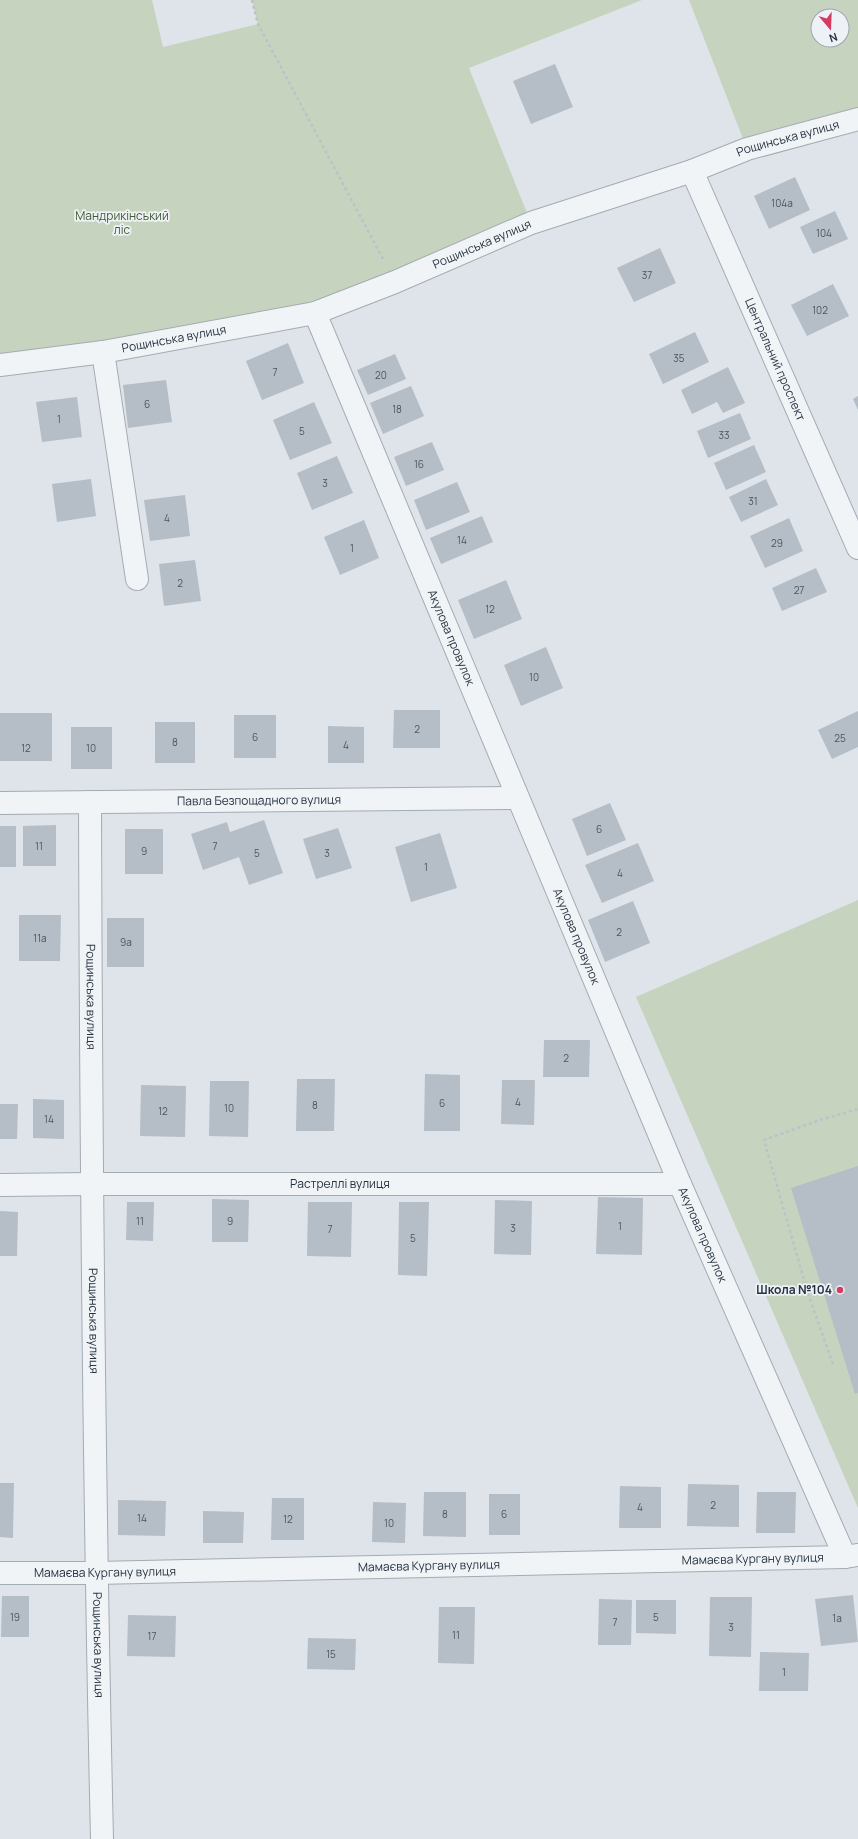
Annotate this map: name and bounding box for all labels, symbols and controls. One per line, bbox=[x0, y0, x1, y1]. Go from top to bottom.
north arrow bbox=[810, 8, 850, 48]
text: N bbox=[827, 30, 840, 46]
street label: Рощинська вулиця bbox=[734, 115, 841, 160]
house number: 104а bbox=[771, 196, 793, 210]
park label: Мандрикінський ліс bbox=[75, 207, 169, 238]
street label: Рощинська вулиця bbox=[430, 215, 534, 273]
house number: 104 bbox=[816, 226, 832, 240]
house number: 37 bbox=[642, 268, 652, 282]
street label: Центральний проспект bbox=[741, 295, 810, 423]
house number: 102 bbox=[812, 303, 828, 317]
street label: Рощинська вулиця bbox=[120, 321, 228, 356]
house number: 35 bbox=[673, 351, 685, 365]
house number: 7 bbox=[272, 365, 278, 379]
house number: 20 bbox=[375, 368, 387, 382]
house number: 6 bbox=[144, 397, 150, 411]
house number: 18 bbox=[392, 402, 402, 416]
house number: 1 bbox=[57, 412, 61, 426]
house number: 5 bbox=[299, 424, 305, 438]
house number: 33 bbox=[718, 428, 730, 442]
house number: 16 bbox=[414, 457, 424, 471]
house number: 3 bbox=[322, 476, 328, 490]
house number: 31 bbox=[748, 494, 758, 508]
house number: 4 bbox=[164, 511, 170, 525]
house number: 14 bbox=[457, 533, 467, 547]
house number: 29 bbox=[771, 536, 783, 550]
house number: 1 bbox=[350, 541, 354, 555]
house number: 2 bbox=[177, 576, 183, 590]
house number: 27 bbox=[794, 583, 804, 597]
street label: Акулова провулок bbox=[424, 587, 480, 689]
house number: 12 bbox=[485, 602, 495, 616]
house number: 10 bbox=[529, 670, 539, 684]
house number: 2 bbox=[414, 722, 420, 736]
house number: 6 bbox=[252, 730, 258, 744]
house number: 25 bbox=[834, 731, 846, 745]
house number: 8 bbox=[172, 735, 178, 749]
house number: 4 bbox=[343, 738, 349, 752]
house number: 12 bbox=[21, 741, 31, 755]
house number: 10 bbox=[86, 741, 96, 755]
street label: Павла Безпощадного вулиця bbox=[177, 791, 341, 809]
house number: 6 bbox=[596, 822, 602, 836]
house number: 11 bbox=[35, 839, 43, 853]
house number: 7 bbox=[212, 839, 218, 853]
house number: 9 bbox=[141, 844, 147, 858]
house number: 5 bbox=[254, 846, 260, 860]
house number: 3 bbox=[324, 846, 330, 860]
house number: 1 bbox=[424, 860, 428, 874]
house number: 4 bbox=[617, 866, 623, 880]
street label: Акулова провулок bbox=[549, 886, 605, 988]
house number: 2 bbox=[616, 925, 622, 939]
house number: 11а bbox=[33, 931, 47, 945]
house number: 9а bbox=[120, 935, 132, 949]
street label: Рощинська вулиця bbox=[83, 944, 100, 1050]
house number: 2 bbox=[563, 1051, 569, 1065]
house number: 4 bbox=[515, 1095, 521, 1109]
house number: 6 bbox=[439, 1096, 445, 1110]
house number: 8 bbox=[312, 1098, 318, 1112]
house number: 10 bbox=[224, 1101, 234, 1115]
house number: 12 bbox=[158, 1104, 168, 1118]
house number: 14 bbox=[44, 1112, 54, 1126]
street label: Растреллі вулиця bbox=[290, 1175, 390, 1192]
street label: Акулова провулок bbox=[674, 1184, 732, 1286]
house number: 11 bbox=[136, 1214, 144, 1228]
house number: 9 bbox=[227, 1214, 233, 1228]
house number: 1 bbox=[618, 1219, 622, 1233]
house number: 3 bbox=[510, 1221, 516, 1235]
house number: 7 bbox=[327, 1222, 333, 1236]
house number: 5 bbox=[410, 1231, 416, 1245]
street label: Рощинська вулиця bbox=[85, 1268, 103, 1374]
place label: Школа №104 bbox=[756, 1281, 832, 1298]
marker: Школа №104 bbox=[835, 1285, 845, 1295]
house number: 2 bbox=[710, 1498, 716, 1512]
house number: 4 bbox=[637, 1500, 643, 1514]
house number: 8 bbox=[442, 1507, 448, 1521]
house number: 6 bbox=[501, 1507, 507, 1521]
house number: 14 bbox=[137, 1511, 147, 1525]
house number: 12 bbox=[283, 1512, 293, 1526]
house number: 10 bbox=[384, 1516, 394, 1530]
street label: Мамаєва Кургану вулиця bbox=[682, 1548, 824, 1568]
street label: Мамаєва Кургану вулиця bbox=[358, 1555, 500, 1575]
street label: Мамаєва Кургану вулиця bbox=[34, 1562, 176, 1581]
street label: Рощинська вулиця bbox=[89, 1592, 108, 1698]
house number: 19 bbox=[10, 1610, 20, 1624]
house number: 5 bbox=[653, 1610, 659, 1624]
house number: 1а bbox=[832, 1611, 842, 1625]
house number: 7 bbox=[612, 1615, 618, 1629]
house number: 3 bbox=[728, 1620, 734, 1634]
house number: 11 bbox=[452, 1628, 460, 1642]
house number: 17 bbox=[148, 1629, 156, 1643]
house number: 15 bbox=[326, 1647, 336, 1661]
house number: 1 bbox=[782, 1665, 786, 1679]

